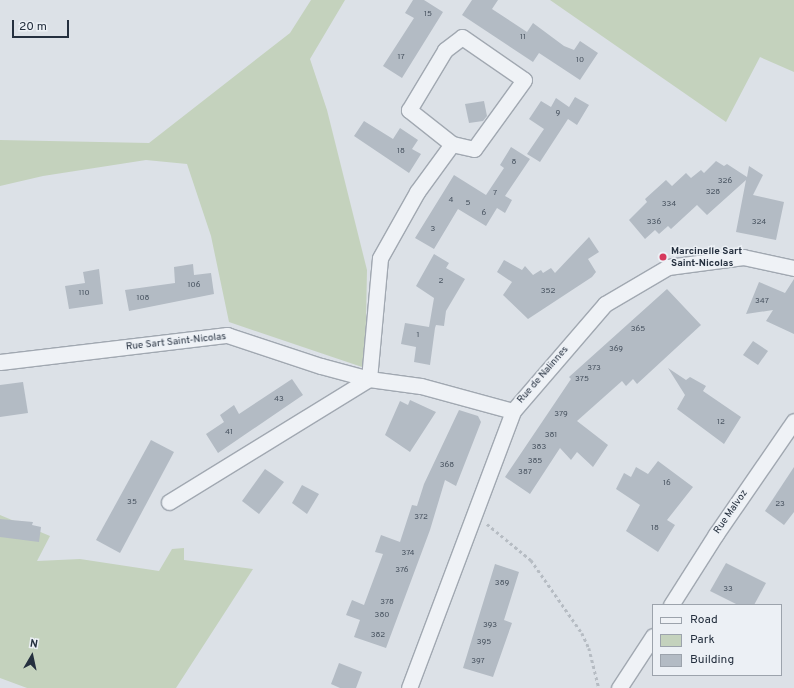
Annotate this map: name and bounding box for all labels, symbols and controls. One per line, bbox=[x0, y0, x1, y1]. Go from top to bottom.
house number: 15 bbox=[424, 10, 432, 20]
scale bar bbox=[14, 12, 71, 38]
text: 20 m bbox=[19, 19, 47, 35]
house number: 11 bbox=[520, 33, 526, 43]
house number: 17 bbox=[397, 53, 405, 63]
house number: 10 bbox=[576, 56, 584, 66]
house number: 9 bbox=[556, 109, 560, 119]
house number: 18 bbox=[397, 147, 405, 157]
house number: 8 bbox=[512, 158, 516, 168]
house number: 326 bbox=[718, 177, 732, 187]
house number: 328 bbox=[706, 188, 720, 198]
house number: 7 bbox=[493, 189, 497, 199]
house number: 4 bbox=[449, 196, 453, 206]
house number: 5 bbox=[466, 199, 470, 209]
house number: 334 bbox=[662, 200, 676, 210]
house number: 6 bbox=[482, 209, 486, 219]
house number: 336 bbox=[647, 218, 661, 228]
house number: 324 bbox=[752, 218, 766, 228]
house number: 3 bbox=[431, 225, 435, 235]
place label: Marcinelle Sart Saint-Nicolas bbox=[671, 245, 742, 268]
marker: Marcinelle Sart Saint-Nicolas bbox=[658, 252, 668, 262]
house number: 2 bbox=[439, 277, 443, 287]
house number: 106 bbox=[188, 281, 200, 291]
house number: 352 bbox=[541, 287, 555, 297]
house number: 110 bbox=[78, 289, 90, 299]
house number: 108 bbox=[136, 294, 150, 304]
house number: 347 bbox=[755, 297, 769, 307]
house number: 365 bbox=[631, 325, 645, 335]
street label: Rue Sart Saint-Nicolas bbox=[125, 331, 227, 353]
house number: 1 bbox=[417, 331, 419, 341]
street label: Rue de Nalinnes bbox=[515, 344, 571, 406]
house number: 369 bbox=[609, 345, 623, 355]
house number: 373 bbox=[587, 364, 601, 374]
house number: 375 bbox=[575, 375, 589, 385]
house number: 43 bbox=[274, 395, 284, 405]
house number: 379 bbox=[554, 410, 568, 420]
house number: 12 bbox=[717, 418, 725, 428]
house number: 41 bbox=[225, 428, 233, 438]
house number: 381 bbox=[545, 431, 557, 441]
house number: 383 bbox=[532, 443, 546, 453]
house number: 385 bbox=[528, 457, 542, 467]
house number: 368 bbox=[440, 461, 454, 471]
house number: 387 bbox=[518, 468, 532, 478]
house number: 16 bbox=[663, 479, 671, 489]
street label: Rue Malvoz bbox=[711, 488, 751, 536]
house number: 35 bbox=[127, 498, 137, 508]
house number: 23 bbox=[775, 500, 785, 510]
house number: 372 bbox=[414, 513, 428, 523]
house number: 18 bbox=[651, 524, 659, 534]
house number: 374 bbox=[401, 549, 415, 559]
house number: 376 bbox=[395, 566, 409, 576]
house number: 389 bbox=[495, 579, 509, 589]
house number: 33 bbox=[723, 585, 733, 595]
house number: 378 bbox=[380, 598, 394, 608]
legend bbox=[652, 604, 782, 676]
house number: 380 bbox=[375, 611, 389, 621]
text: Road bbox=[690, 612, 718, 628]
house number: 393 bbox=[483, 621, 497, 631]
house number: 382 bbox=[371, 631, 385, 641]
text: Park bbox=[690, 632, 715, 648]
north arrow bbox=[12, 636, 52, 676]
text: N bbox=[29, 637, 39, 652]
house number: 395 bbox=[477, 638, 491, 648]
text: Building bbox=[690, 652, 734, 668]
house number: 397 bbox=[471, 657, 485, 667]

